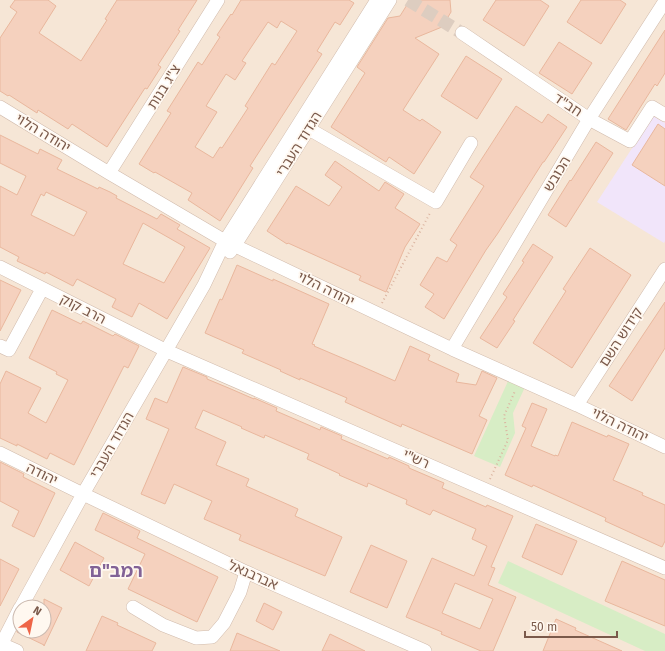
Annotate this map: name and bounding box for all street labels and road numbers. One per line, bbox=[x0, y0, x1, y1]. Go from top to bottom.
street label: צ"ג בנות bbox=[144, 61, 184, 112]
street label: חב"ד bbox=[551, 89, 585, 121]
street label: הגדוד העברי bbox=[272, 108, 326, 180]
street label: יהודה הלוי bbox=[12, 110, 74, 156]
street label: הכובש bbox=[540, 153, 574, 195]
street label: יהודה הלוי bbox=[295, 268, 357, 310]
street label: הרב קוק bbox=[57, 290, 109, 328]
street label: קידוש השם bbox=[596, 304, 647, 370]
street label: יהודה הלוי bbox=[589, 404, 651, 446]
street label: הגדוד העברי bbox=[86, 409, 138, 481]
street label: רש"י bbox=[400, 446, 432, 472]
street label: יהודה bbox=[23, 459, 61, 489]
street label: אברבנאל bbox=[225, 557, 281, 594]

